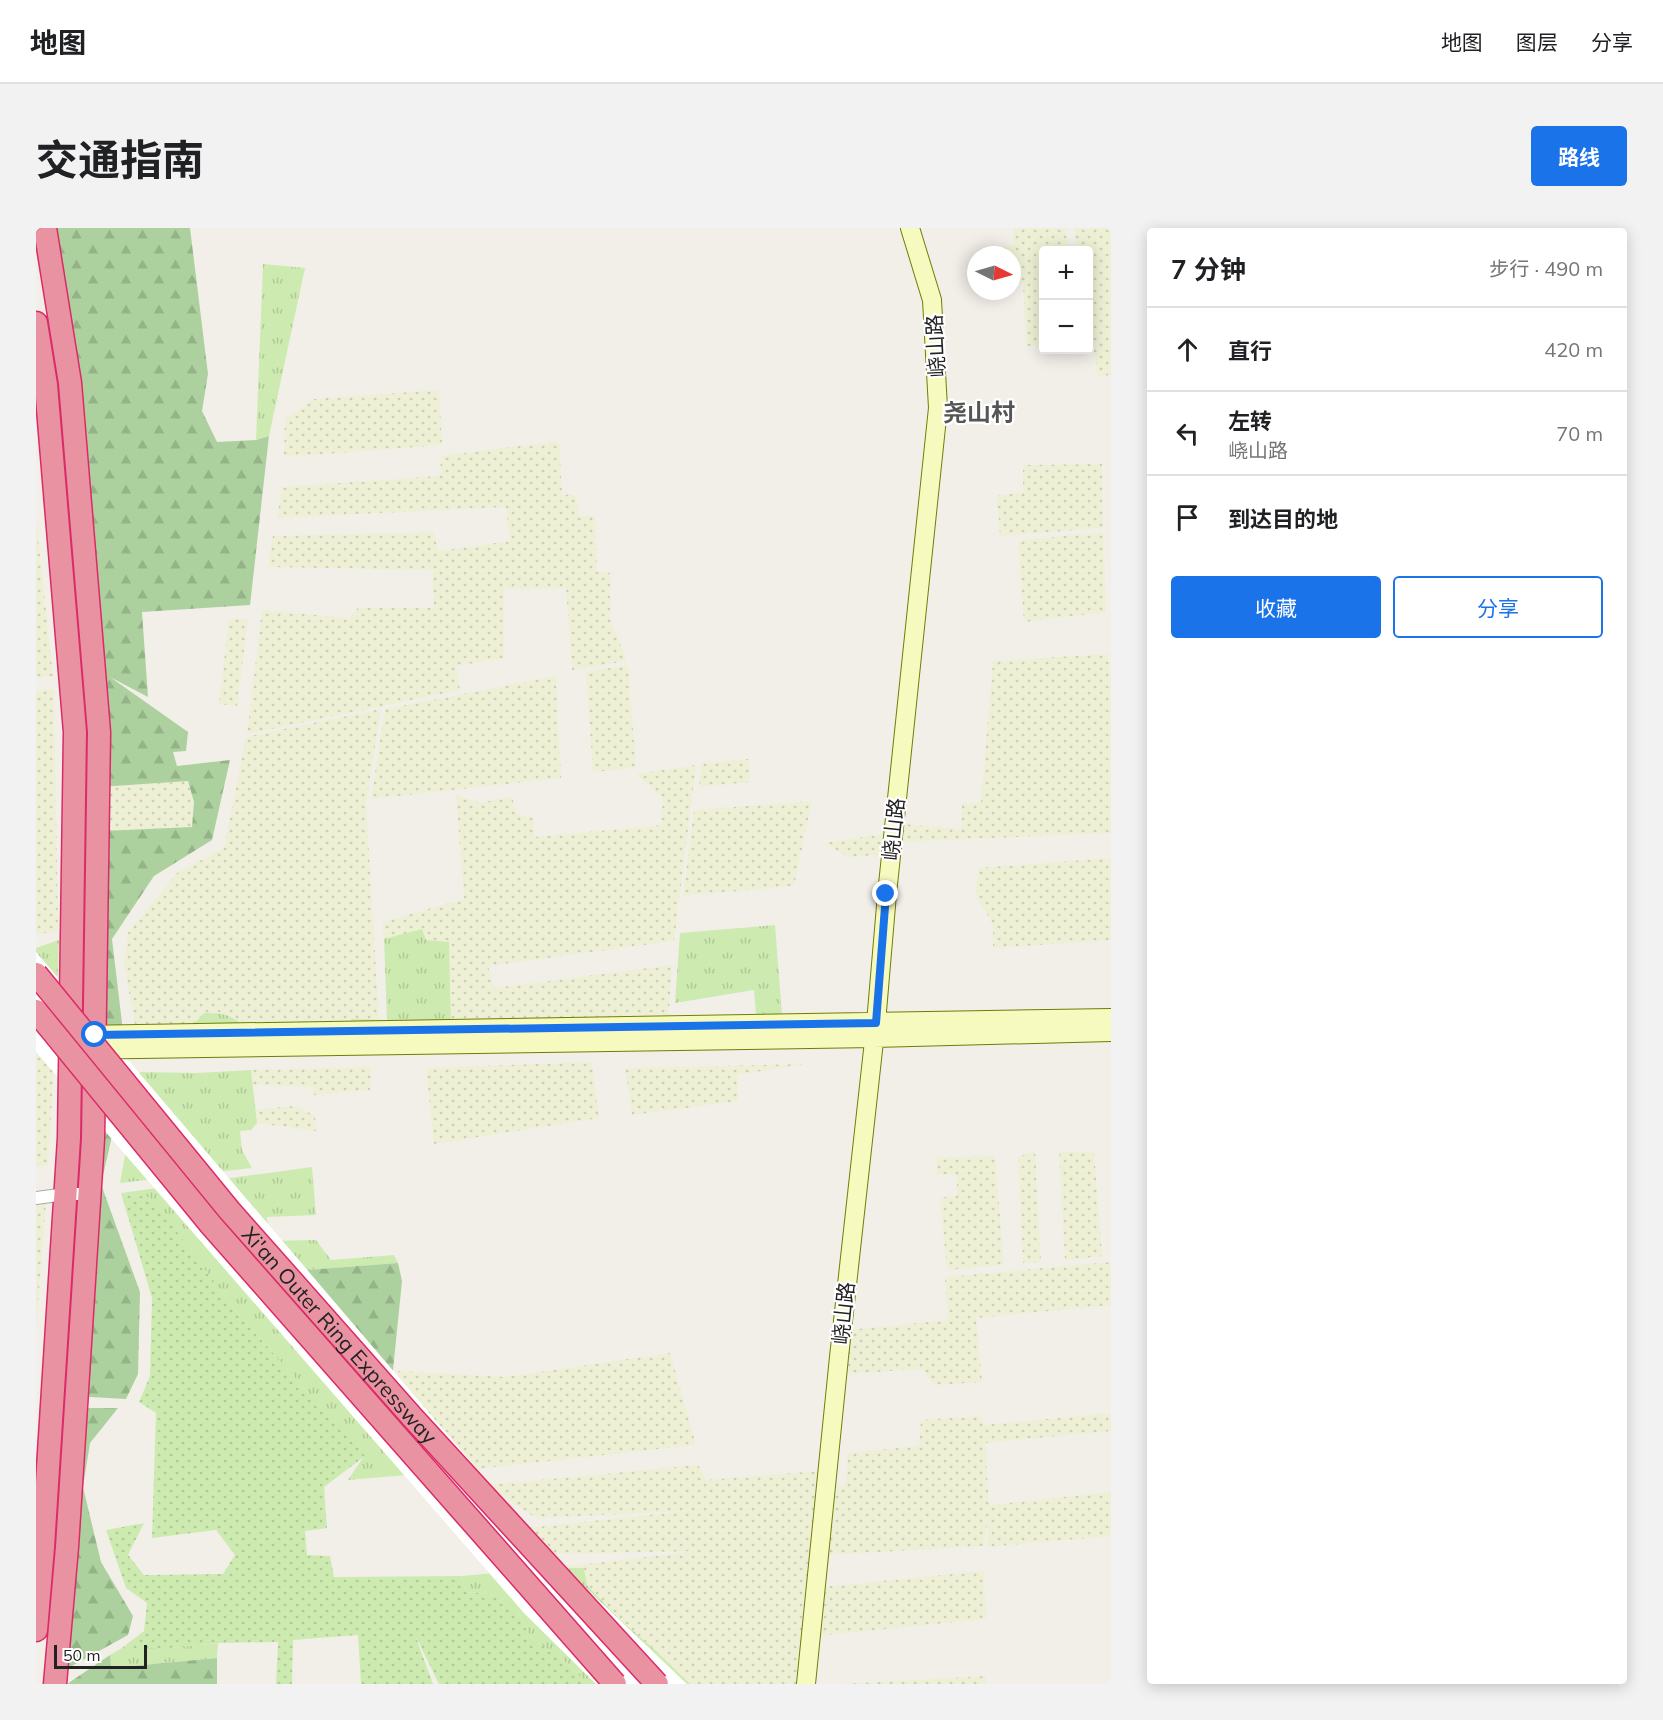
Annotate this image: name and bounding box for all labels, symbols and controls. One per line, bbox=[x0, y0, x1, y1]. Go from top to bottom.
text: 地图 bbox=[30, 25, 86, 60]
text: 地图 bbox=[1441, 29, 1483, 55]
text: 图层 bbox=[1516, 29, 1558, 55]
text: 分享 bbox=[1591, 29, 1633, 55]
button: 路线 bbox=[1531, 126, 1627, 186]
text: 交通指南 bbox=[36, 133, 204, 186]
north arrow bbox=[967, 246, 1021, 300]
map controls bbox=[1039, 246, 1093, 354]
button: + bbox=[1039, 246, 1093, 300]
text: 7 分钟 bbox=[1171, 253, 1246, 286]
text: 步行 · 490 m bbox=[1489, 256, 1603, 281]
button: − bbox=[1039, 300, 1093, 354]
street label: 峣山路 bbox=[920, 314, 950, 378]
icon: ahead bbox=[1171, 333, 1204, 366]
text: 直行 bbox=[1228, 337, 1272, 365]
text: 420 m bbox=[1544, 337, 1603, 362]
district label: 尧山村 bbox=[943, 397, 1015, 427]
text: 左转 bbox=[1228, 407, 1272, 435]
icon: left bbox=[1171, 417, 1204, 450]
text: 70 m bbox=[1556, 421, 1603, 446]
text: 峣山路 bbox=[1228, 438, 1288, 463]
icon: arrive bbox=[1171, 501, 1204, 534]
text: 到达目的地 bbox=[1228, 505, 1338, 533]
button: 收藏 bbox=[1171, 576, 1381, 638]
button: 分享 bbox=[1393, 576, 1603, 638]
street label: 峣山路 bbox=[877, 796, 909, 862]
route end bbox=[872, 880, 898, 906]
route start bbox=[81, 1021, 107, 1047]
street label: Xi'an Outer Ring Expressway bbox=[237, 1221, 443, 1449]
street label: 峣山路 bbox=[827, 1280, 859, 1346]
scale bar bbox=[54, 1642, 147, 1670]
text: 50 m bbox=[63, 1645, 100, 1665]

